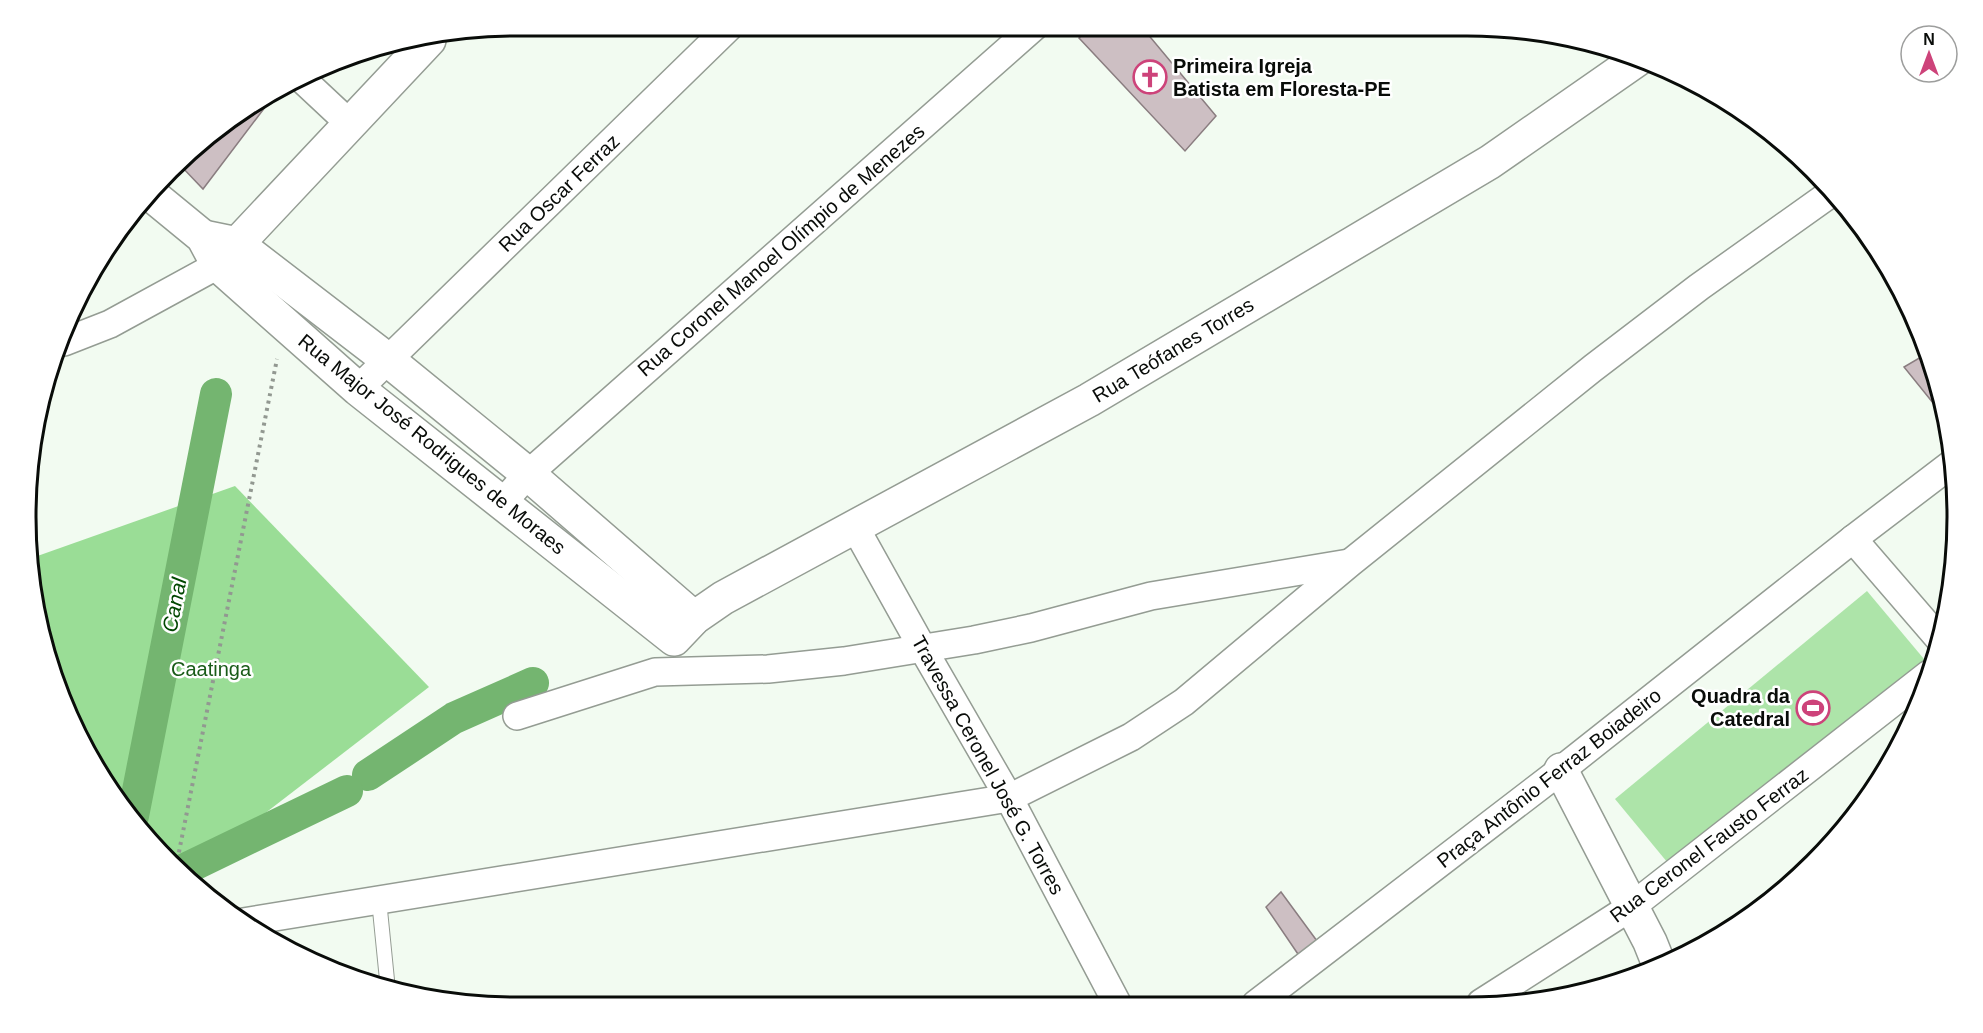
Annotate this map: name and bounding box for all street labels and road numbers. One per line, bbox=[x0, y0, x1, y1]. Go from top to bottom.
street label: Rua Coronel Manoel Olímpio de Menezes bbox=[633, 120, 929, 380]
street label: Rua Oscar Ferraz bbox=[494, 130, 624, 256]
street label: Rua Teófanes Torres bbox=[1089, 293, 1257, 407]
street label: Rua Major José Rodrigues de Moraes bbox=[294, 329, 570, 559]
street label: Travessa Ceronel José G. Torres bbox=[908, 632, 1068, 898]
street label: Praça Antônio Ferraz Boiadeiro bbox=[1433, 684, 1665, 872]
street label: Rua Ceronel Fausto Ferraz bbox=[1606, 763, 1812, 927]

